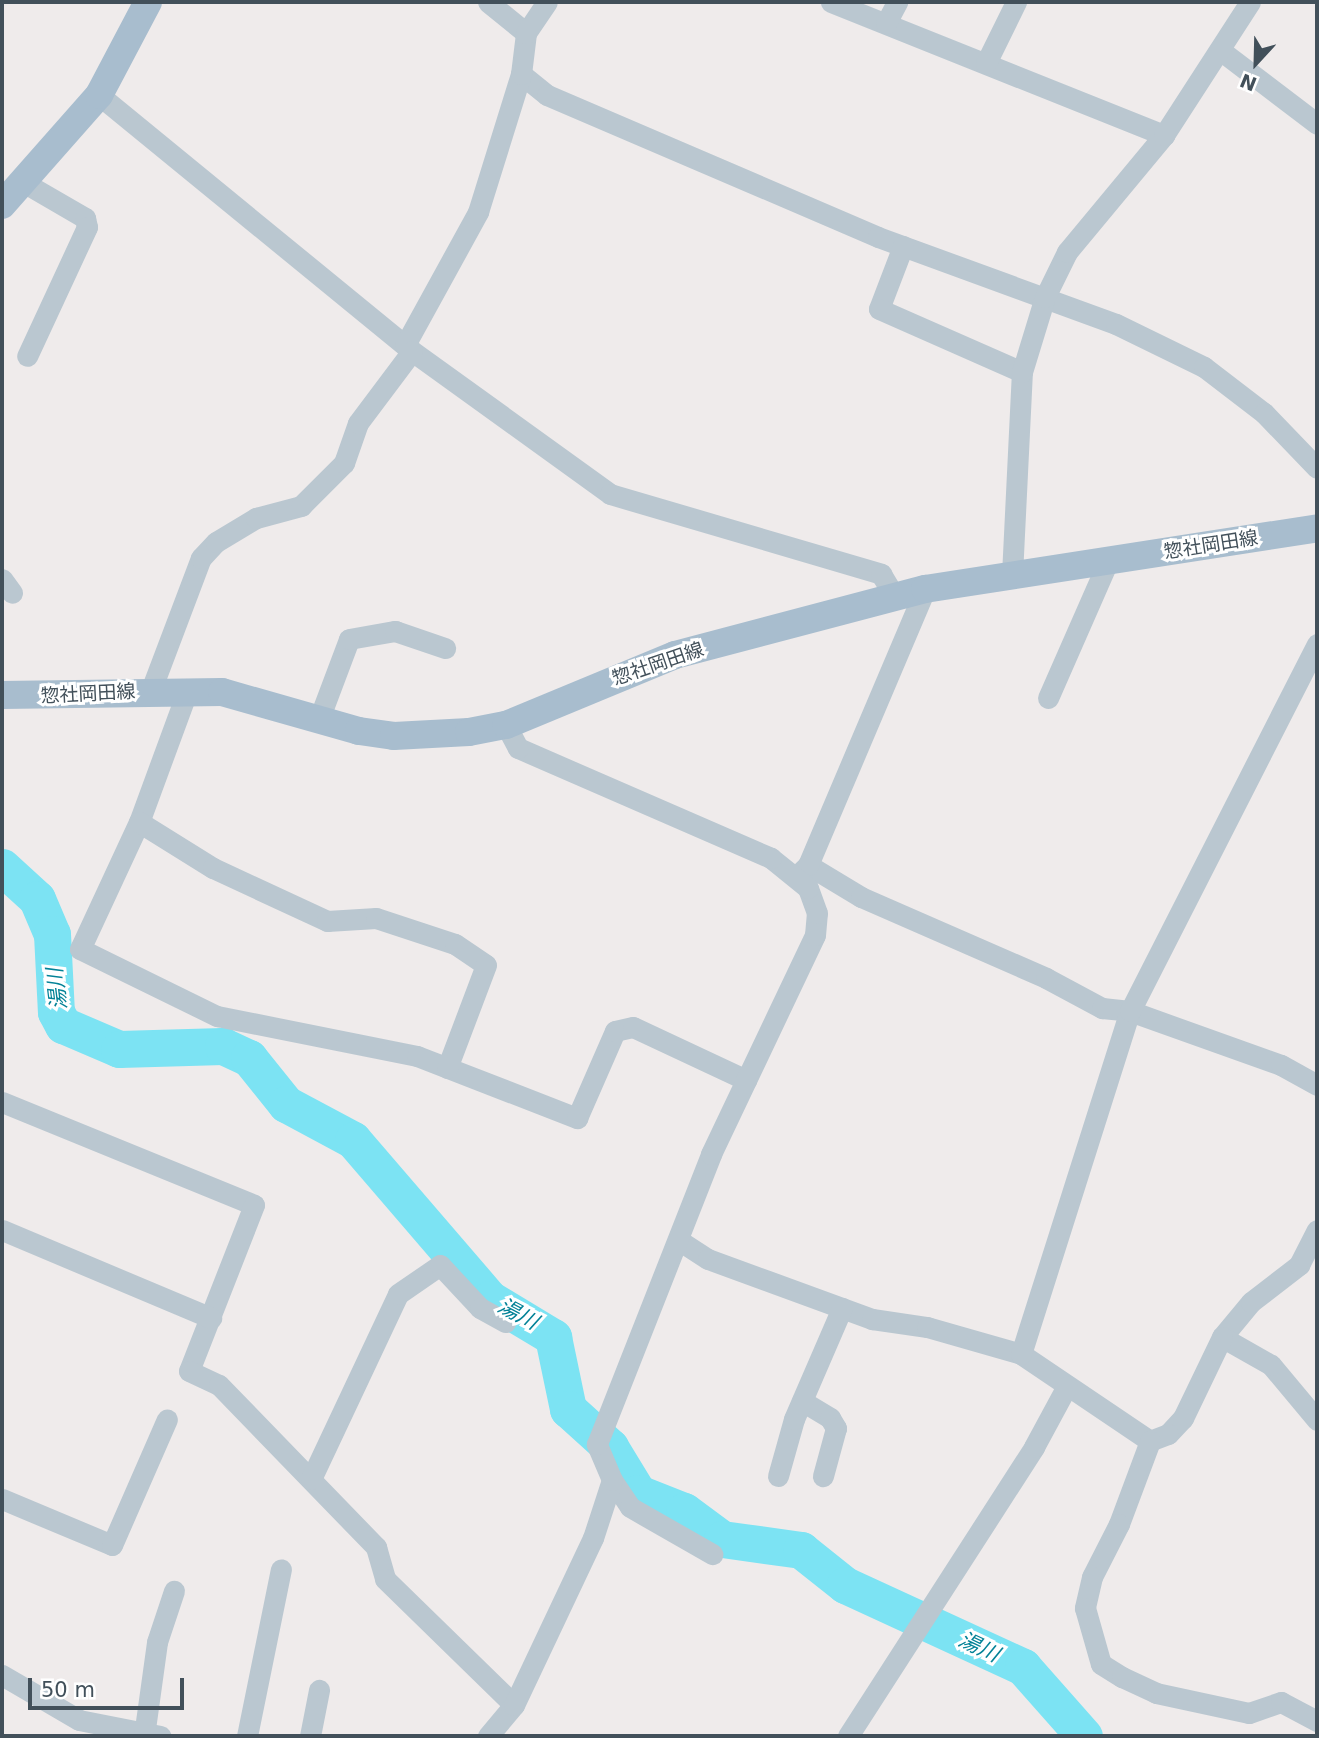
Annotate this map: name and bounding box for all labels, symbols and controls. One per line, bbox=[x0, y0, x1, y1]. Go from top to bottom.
north arrow bbox=[1221, 28, 1291, 98]
text: N bbox=[1237, 69, 1260, 96]
street label: 惣社岡田線 bbox=[1162, 526, 1260, 564]
street label: 惣社岡田線 bbox=[609, 638, 707, 690]
street label: 惣社岡田線 bbox=[40, 680, 136, 708]
water label: 湯川 bbox=[42, 967, 72, 1011]
water label: 湯川 bbox=[494, 1293, 542, 1335]
water label: 湯川 bbox=[955, 1627, 1003, 1667]
scale bar bbox=[32, 1664, 187, 1708]
text: 50 m bbox=[41, 1678, 95, 1702]

